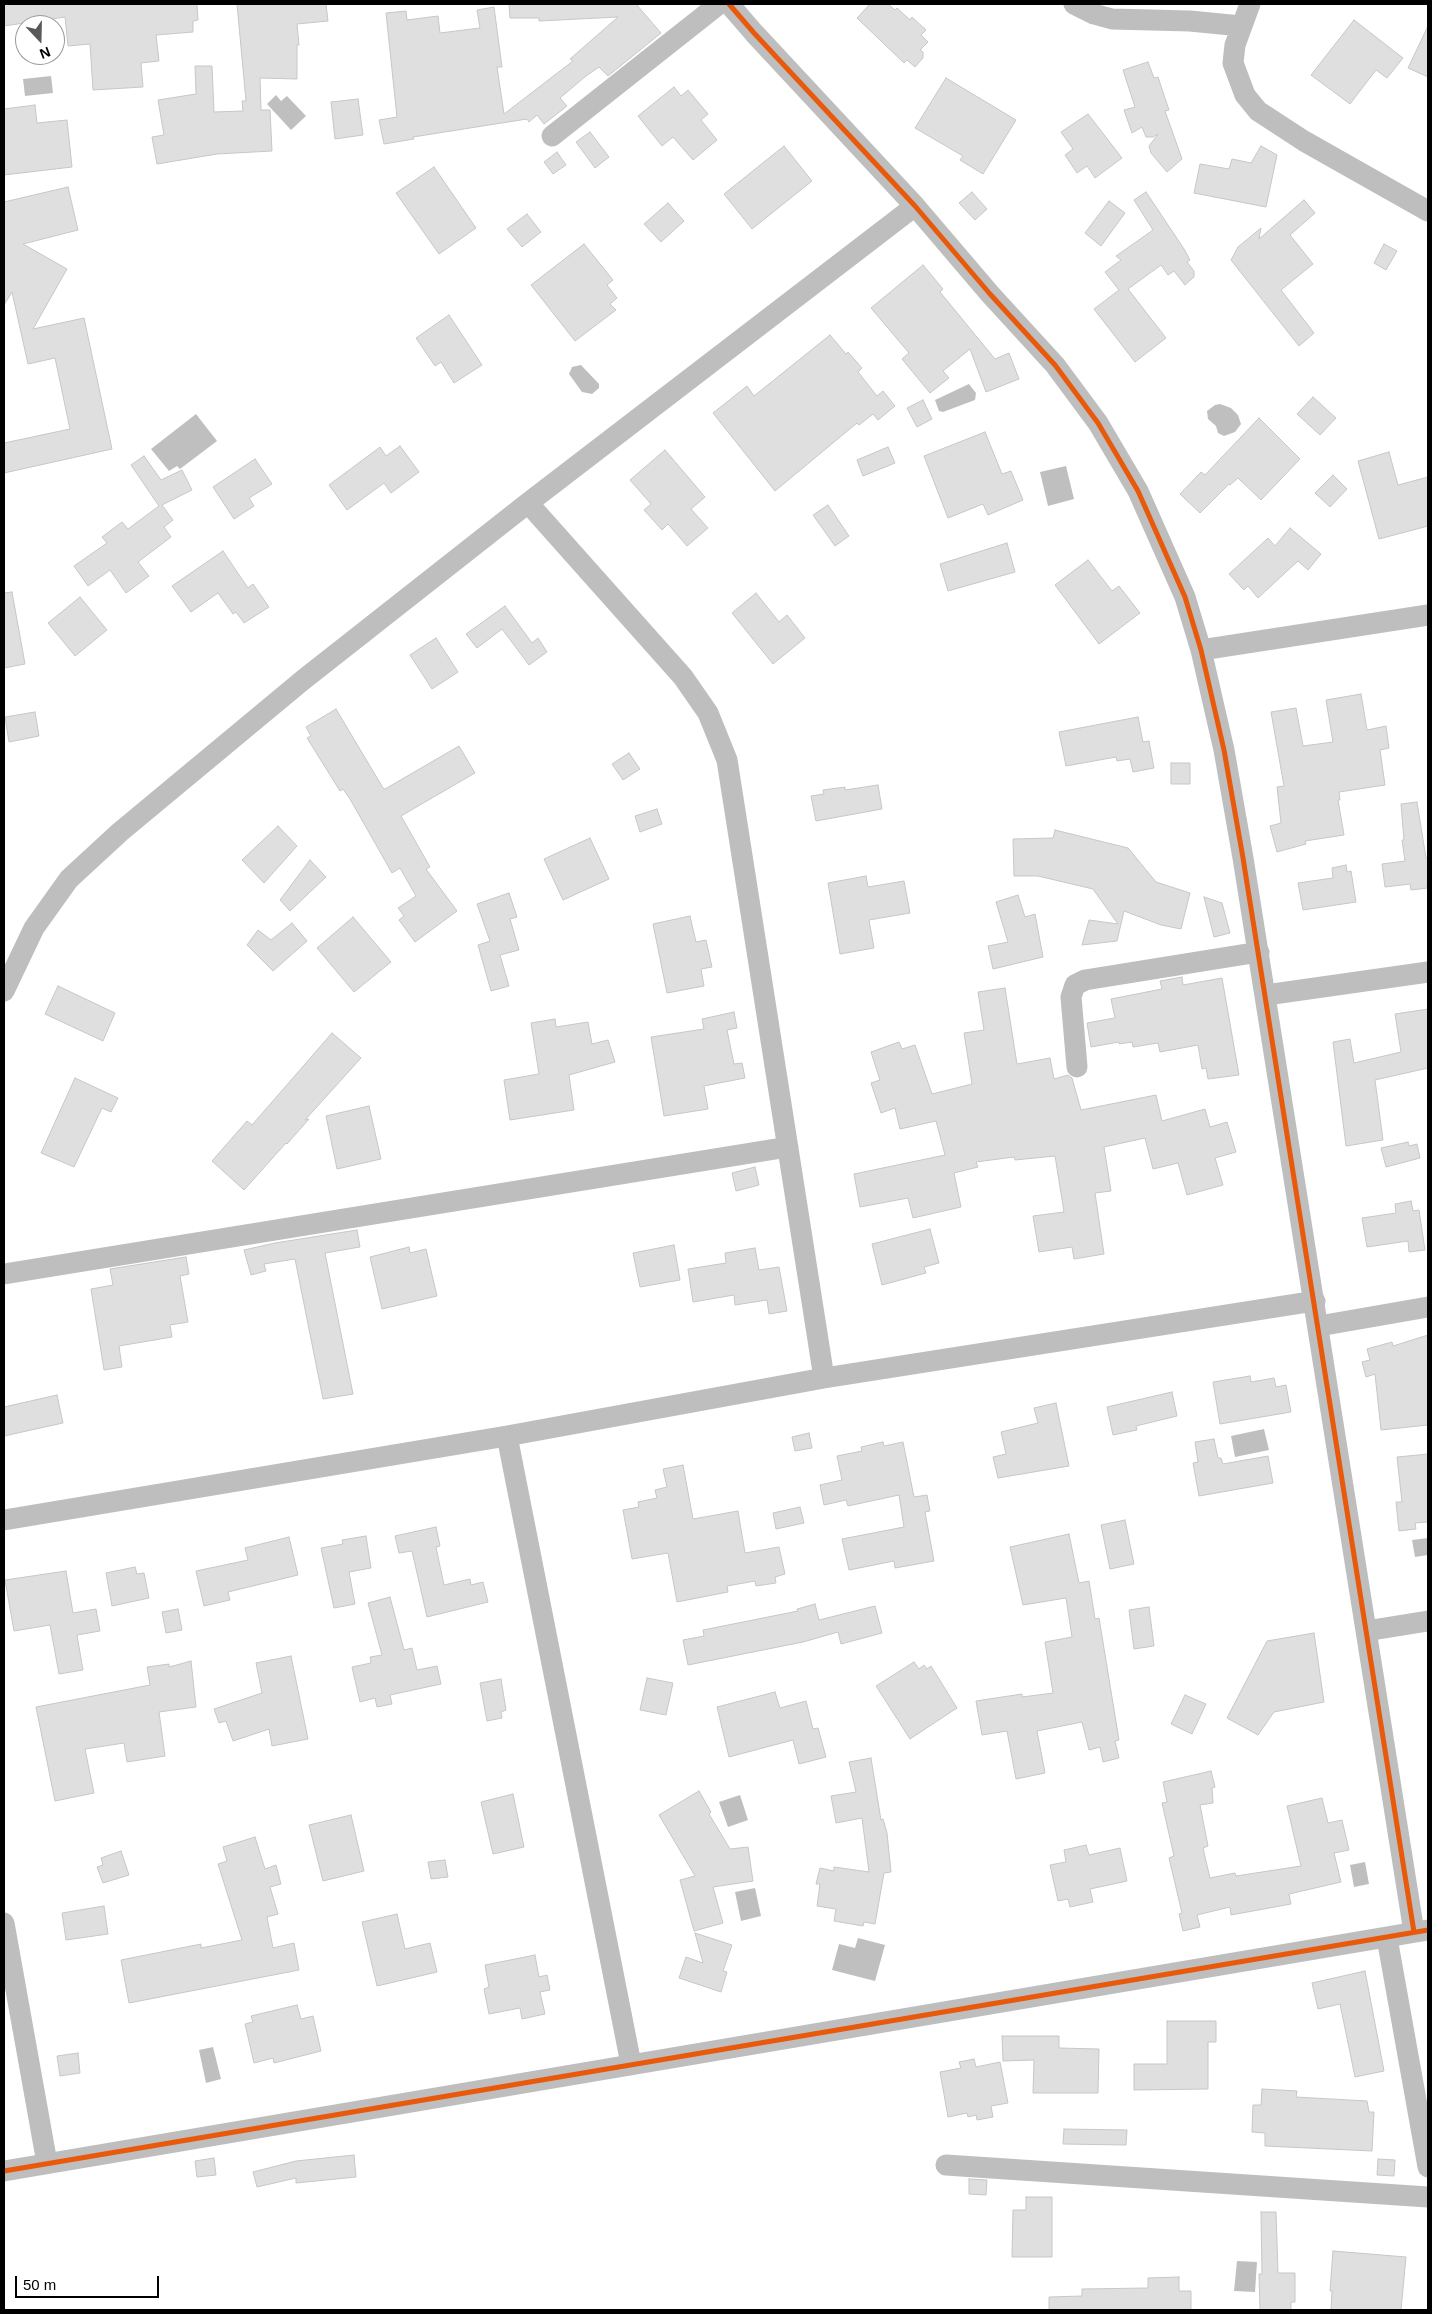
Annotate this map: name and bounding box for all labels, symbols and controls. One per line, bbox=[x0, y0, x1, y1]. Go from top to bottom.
north arrow bbox=[15, 15, 65, 65]
text: N bbox=[37, 44, 53, 62]
scale bar bbox=[18, 2266, 161, 2298]
text: 50 m bbox=[23, 2276, 56, 2293]

